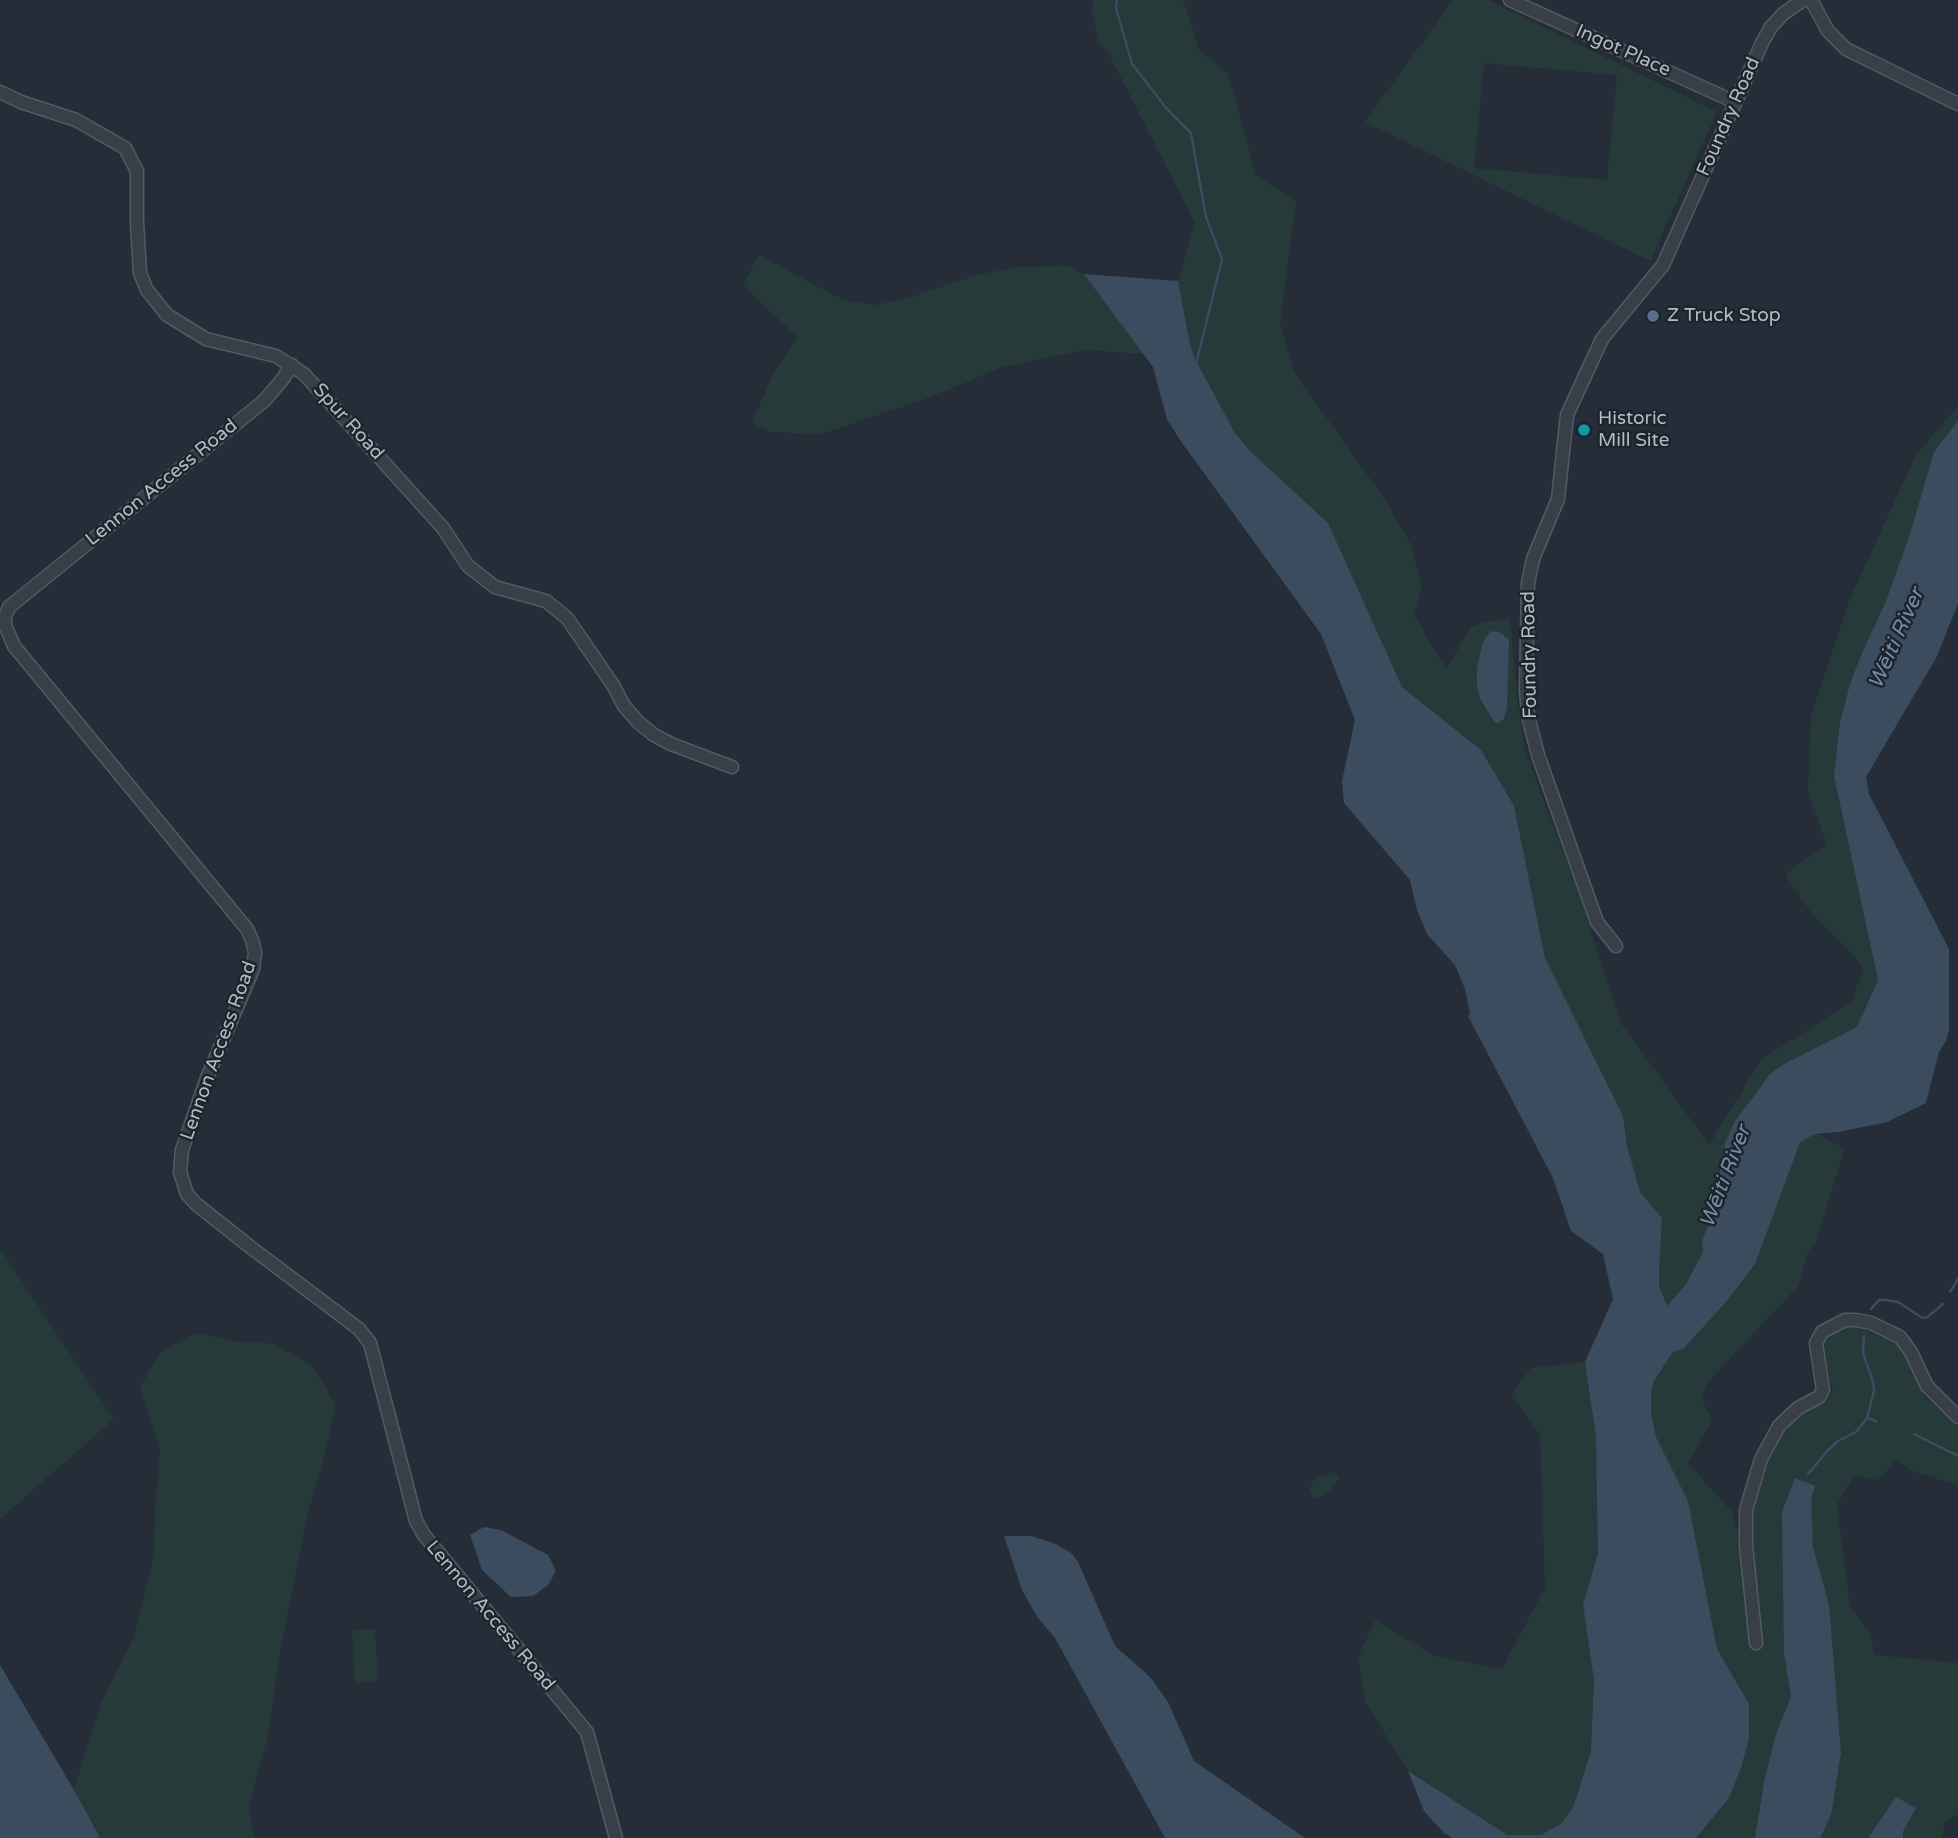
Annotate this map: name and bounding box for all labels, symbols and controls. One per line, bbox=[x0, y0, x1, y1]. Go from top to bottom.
street label: Ingot Place bbox=[1572, 20, 1674, 82]
street label: Foundry Road bbox=[1693, 54, 1765, 180]
place label: Z Truck Stop bbox=[1667, 305, 1781, 327]
marker: Z Truck Stop bbox=[1645, 308, 1661, 324]
street label: Spur Road bbox=[308, 379, 388, 465]
place label: Historic Mill Site bbox=[1598, 408, 1669, 452]
street label: Lennon Access Road bbox=[82, 415, 242, 551]
marker: Historic Mill Site bbox=[1576, 422, 1592, 438]
water label: Wēiti River bbox=[1864, 585, 1930, 693]
street label: Foundry Road bbox=[1517, 591, 1543, 719]
street label: Lennon Access Road bbox=[176, 958, 262, 1144]
water label: Wēiti River bbox=[1695, 1122, 1757, 1232]
street label: Lennon Access Road bbox=[421, 1536, 559, 1696]

